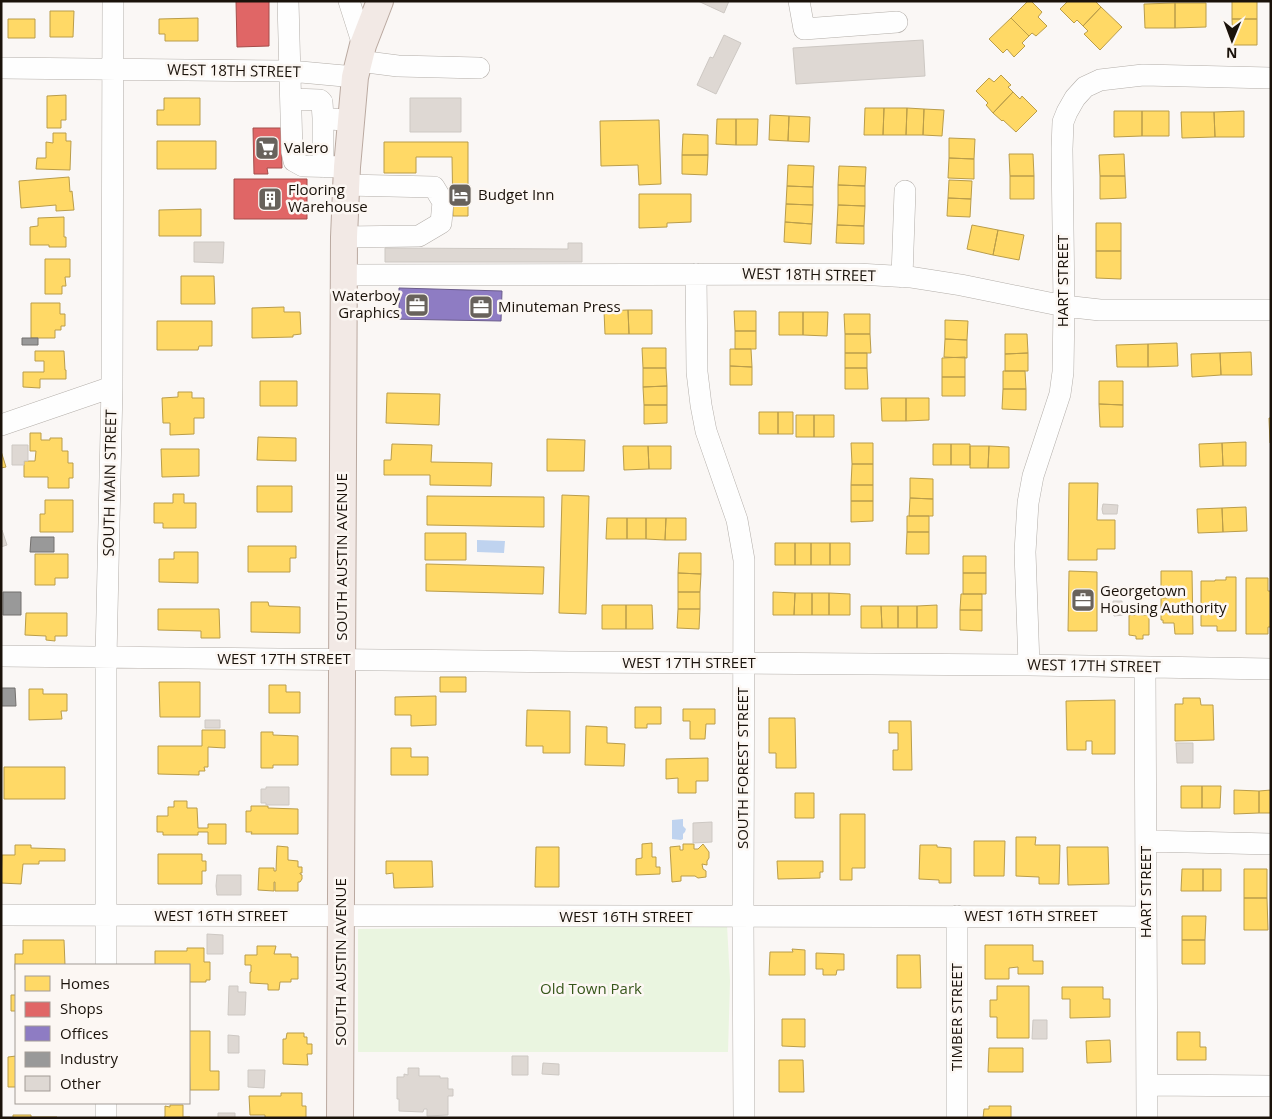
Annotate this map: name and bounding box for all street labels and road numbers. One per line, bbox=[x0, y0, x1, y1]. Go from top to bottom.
street label: WEST 18TH STREET bbox=[167, 59, 302, 81]
street label: HART STREET bbox=[1052, 234, 1072, 327]
street label: WEST 18TH STREET bbox=[742, 263, 877, 285]
street label: SOUTH MAIN STREET bbox=[98, 409, 120, 557]
street label: SOUTH AUSTIN AVENUE bbox=[331, 473, 351, 641]
street label: WEST 17TH STREET bbox=[217, 648, 352, 668]
street label: WEST 17TH STREET bbox=[622, 652, 757, 672]
street label: WEST 17TH STREET bbox=[1027, 654, 1162, 676]
street label: SOUTH FOREST STREET bbox=[732, 686, 752, 849]
street label: HART STREET bbox=[1135, 845, 1155, 938]
street label: SOUTH AUSTIN AVENUE bbox=[330, 878, 350, 1046]
street label: WEST 16TH STREET bbox=[154, 905, 289, 925]
street label: WEST 16TH STREET bbox=[964, 905, 1099, 925]
street label: WEST 16TH STREET bbox=[559, 906, 694, 926]
street label: TIMBER STREET bbox=[946, 962, 966, 1071]

